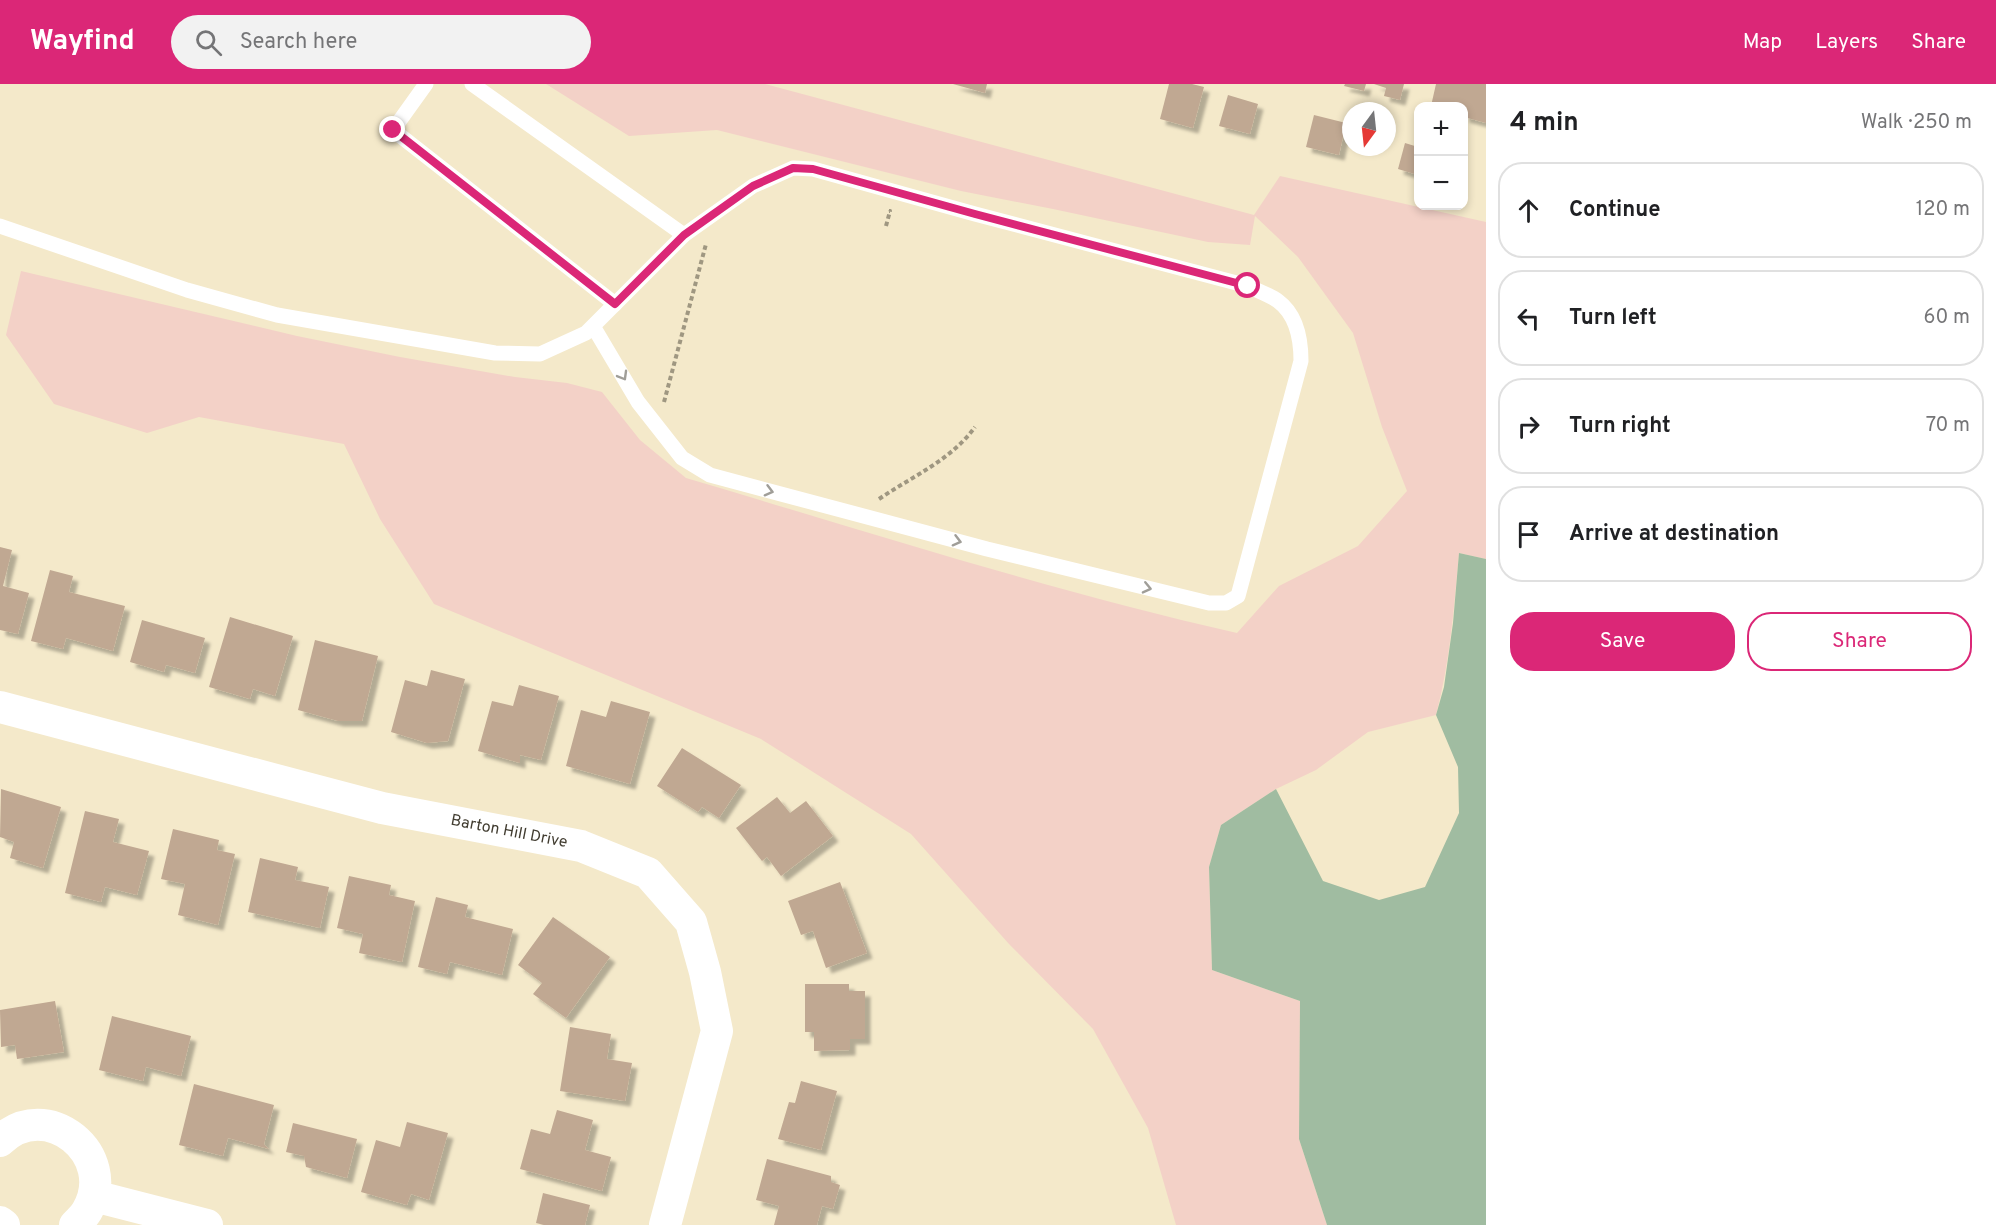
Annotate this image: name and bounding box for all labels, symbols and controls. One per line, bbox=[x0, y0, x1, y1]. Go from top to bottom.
search box bbox=[171, 15, 591, 69]
text: Wayfind bbox=[30, 24, 135, 60]
icon: search bbox=[192, 26, 225, 59]
text: Search here bbox=[240, 29, 357, 56]
text: Map bbox=[1743, 29, 1782, 56]
text: Layers bbox=[1815, 29, 1878, 56]
text: Share bbox=[1911, 29, 1966, 56]
north arrow bbox=[1342, 102, 1396, 156]
map controls bbox=[1414, 102, 1468, 210]
button: + bbox=[1414, 102, 1468, 156]
text: 4 min bbox=[1510, 107, 1579, 140]
text: Walk · 250 m bbox=[1861, 110, 1972, 136]
route end bbox=[379, 116, 405, 142]
button: − bbox=[1414, 156, 1468, 210]
icon: ahead bbox=[1512, 194, 1545, 227]
text: Continue bbox=[1569, 197, 1660, 224]
text: 120 m bbox=[1916, 197, 1970, 223]
route start bbox=[1234, 272, 1260, 298]
icon: left bbox=[1512, 302, 1545, 335]
text: Turn left bbox=[1569, 305, 1657, 332]
text: 60 m bbox=[1924, 305, 1970, 331]
one-way arrow bbox=[616, 370, 627, 380]
icon: right bbox=[1512, 410, 1545, 443]
text: Turn right bbox=[1569, 413, 1671, 440]
text: 70 m bbox=[1926, 413, 1970, 439]
one-way arrow bbox=[763, 484, 774, 496]
icon: arrive bbox=[1512, 518, 1545, 551]
text: Arrive at destination bbox=[1569, 521, 1779, 548]
one-way arrow bbox=[951, 534, 962, 546]
one-way arrow bbox=[1141, 580, 1151, 593]
button: Save bbox=[1510, 612, 1735, 671]
button: Share bbox=[1747, 612, 1972, 671]
street label: Barton Hill Drive bbox=[449, 811, 569, 853]

